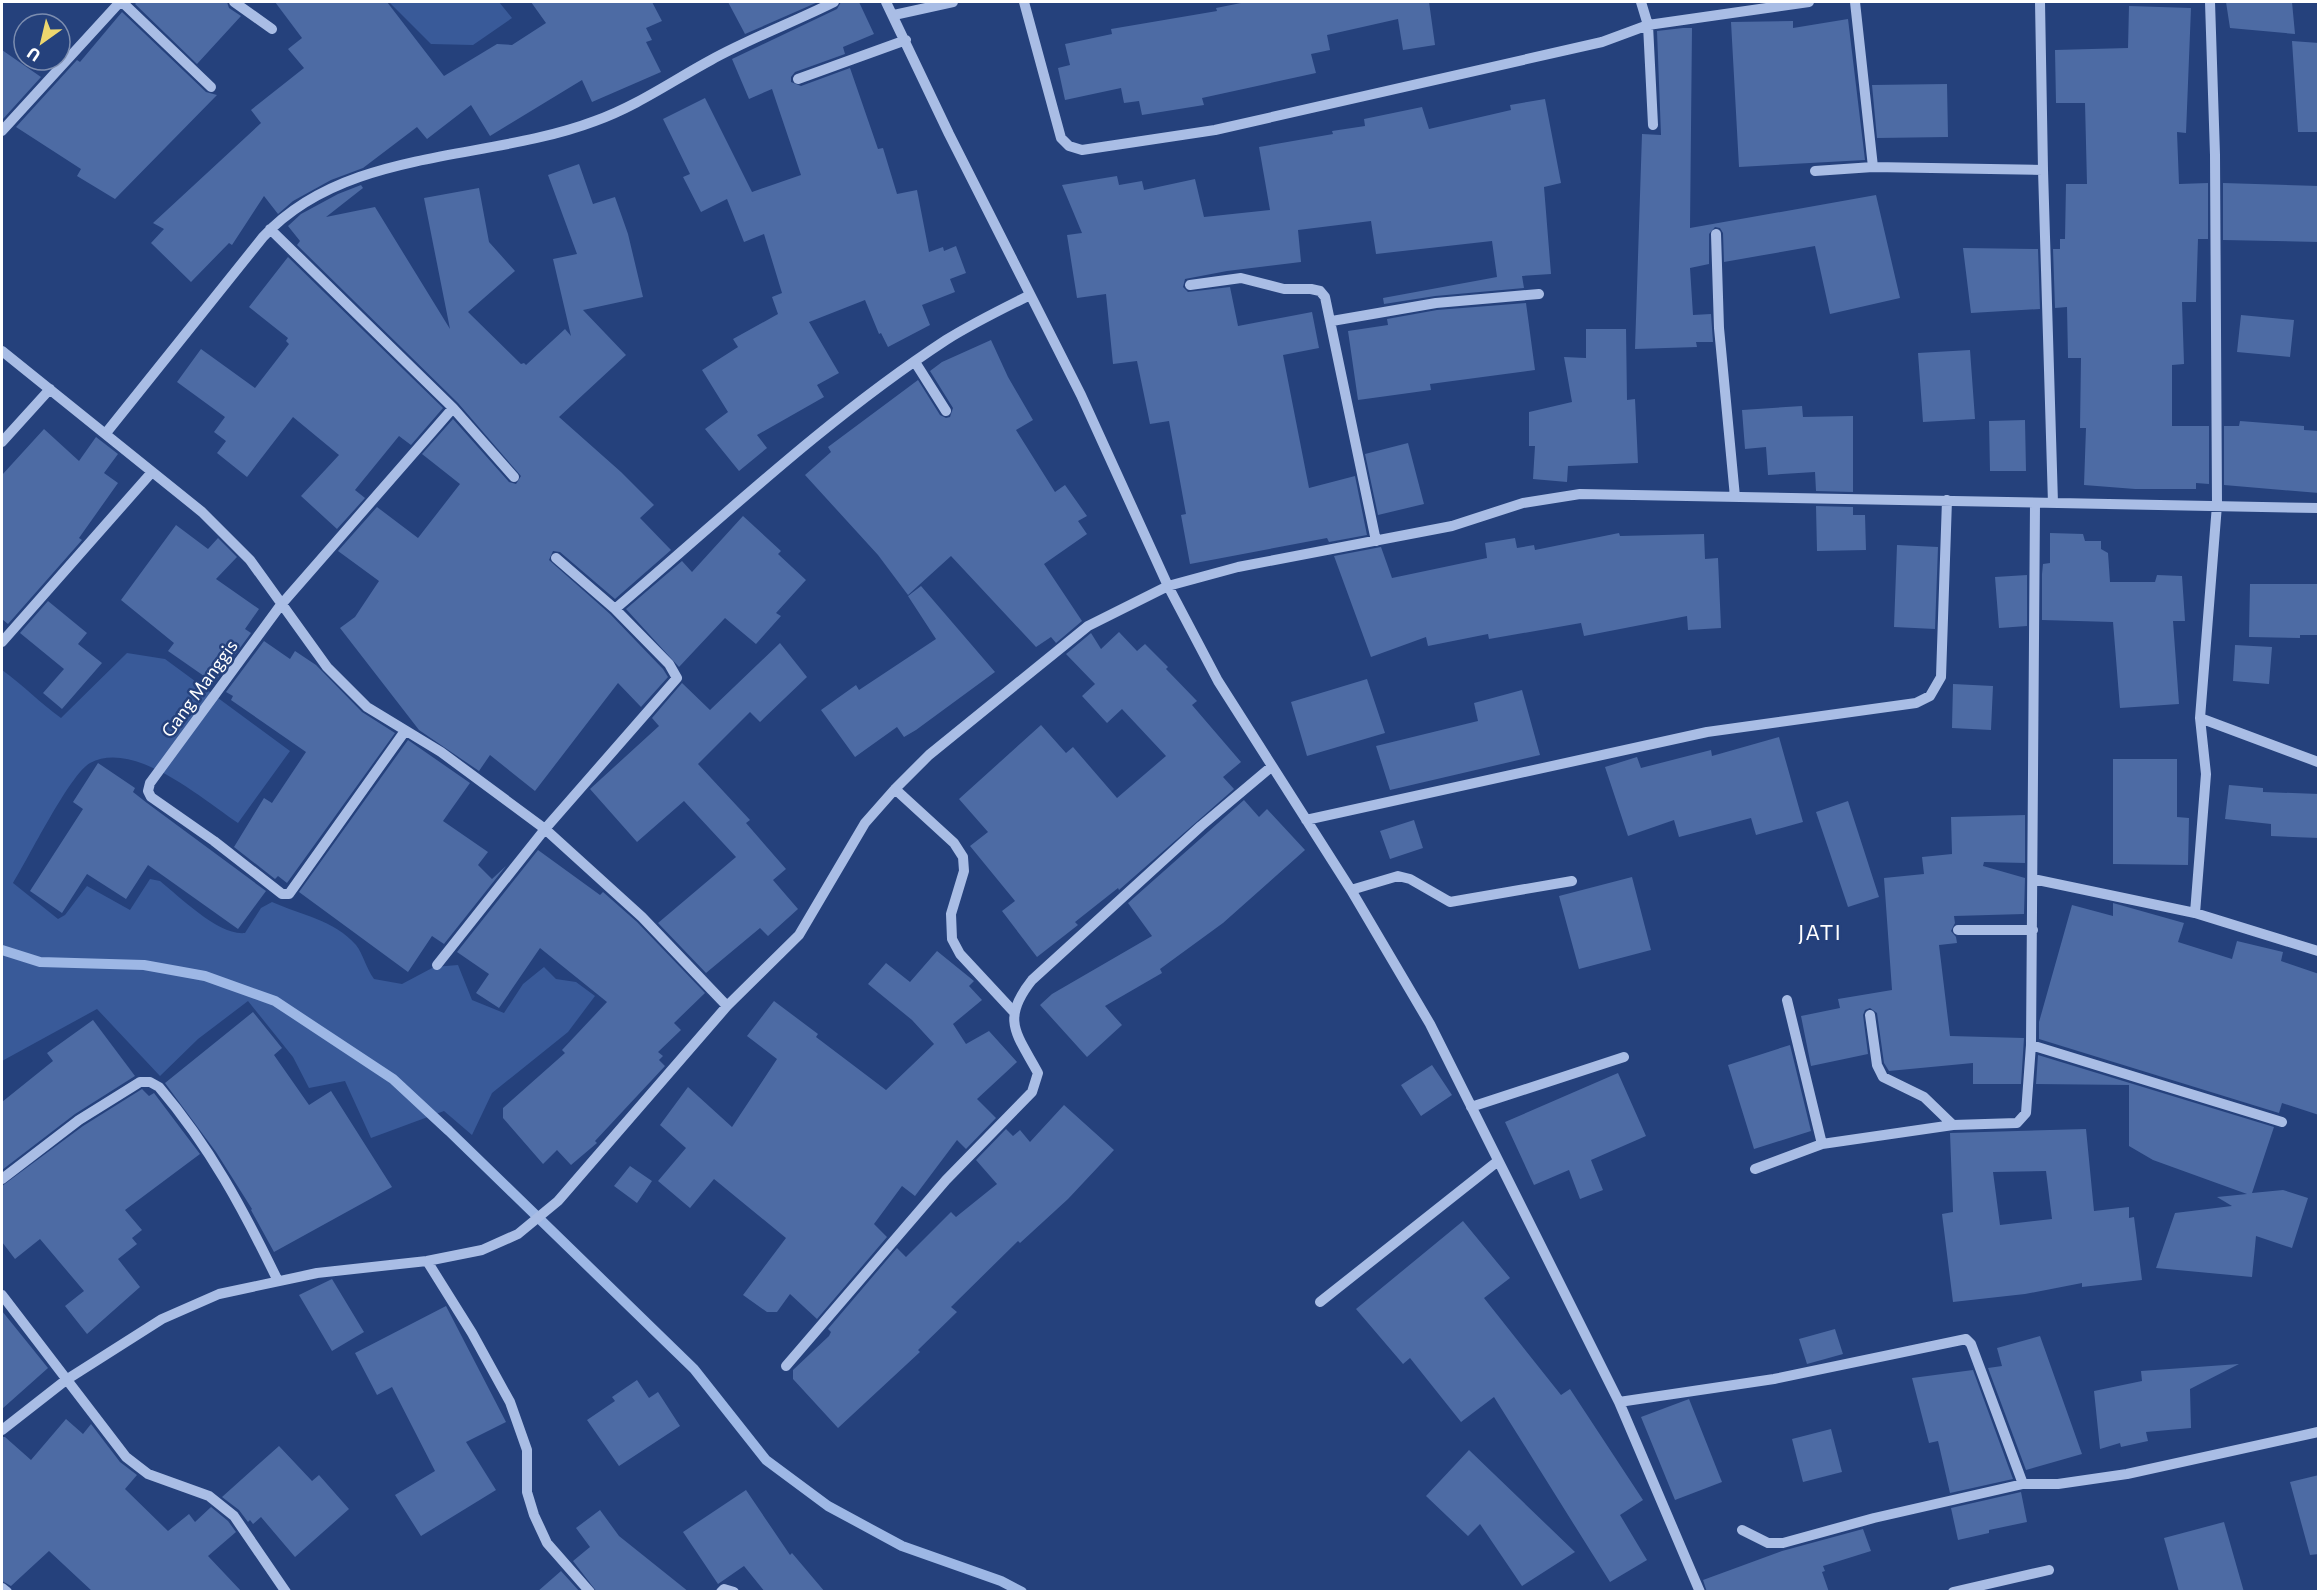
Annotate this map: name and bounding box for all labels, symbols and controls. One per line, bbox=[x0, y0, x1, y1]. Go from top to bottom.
north arrow bbox=[12, 12, 72, 72]
text: U bbox=[23, 44, 43, 66]
street label: Gang Manggis bbox=[156, 635, 242, 741]
district label: JATI bbox=[1798, 919, 1842, 944]

